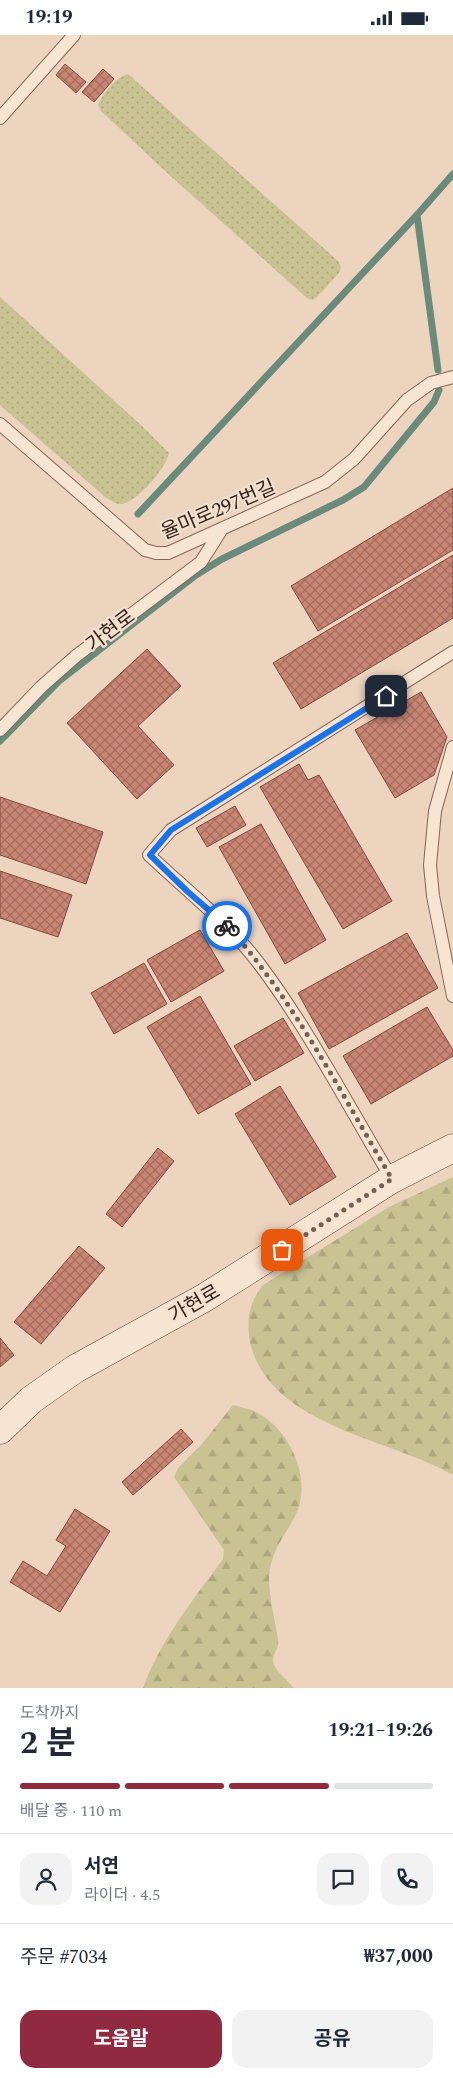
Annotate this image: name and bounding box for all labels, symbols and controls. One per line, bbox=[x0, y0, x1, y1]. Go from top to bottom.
text: 19:19 bbox=[25, 3, 73, 32]
street label: 율마로297번길 bbox=[156, 472, 280, 548]
street label: 가현로 bbox=[80, 602, 142, 659]
pin bbox=[365, 675, 407, 717]
icon: home bbox=[372, 682, 400, 710]
courier bbox=[202, 901, 252, 951]
icon: bike bbox=[213, 912, 241, 940]
pin bbox=[261, 1229, 303, 1271]
icon: bag bbox=[268, 1236, 296, 1264]
street label: 가현로 bbox=[163, 1277, 226, 1331]
text: 도착까지 bbox=[20, 1701, 79, 1725]
text: 19:21–19:26 bbox=[328, 1716, 433, 1745]
text: 2 분 bbox=[20, 1719, 75, 1768]
text: 배달 중 · 110 m bbox=[20, 1799, 122, 1823]
text: 서연 bbox=[84, 1852, 119, 1881]
button: person bbox=[20, 1853, 72, 1905]
button: chat bbox=[317, 1853, 369, 1905]
button: phone bbox=[381, 1853, 433, 1905]
text: 라이더 · 4.5 bbox=[84, 1883, 160, 1907]
text: ₩37,000 bbox=[364, 1942, 433, 1971]
text: 주문 #7034 bbox=[20, 1943, 107, 1972]
button: 도움말 bbox=[20, 2010, 222, 2068]
button: 공유 bbox=[232, 2010, 433, 2068]

